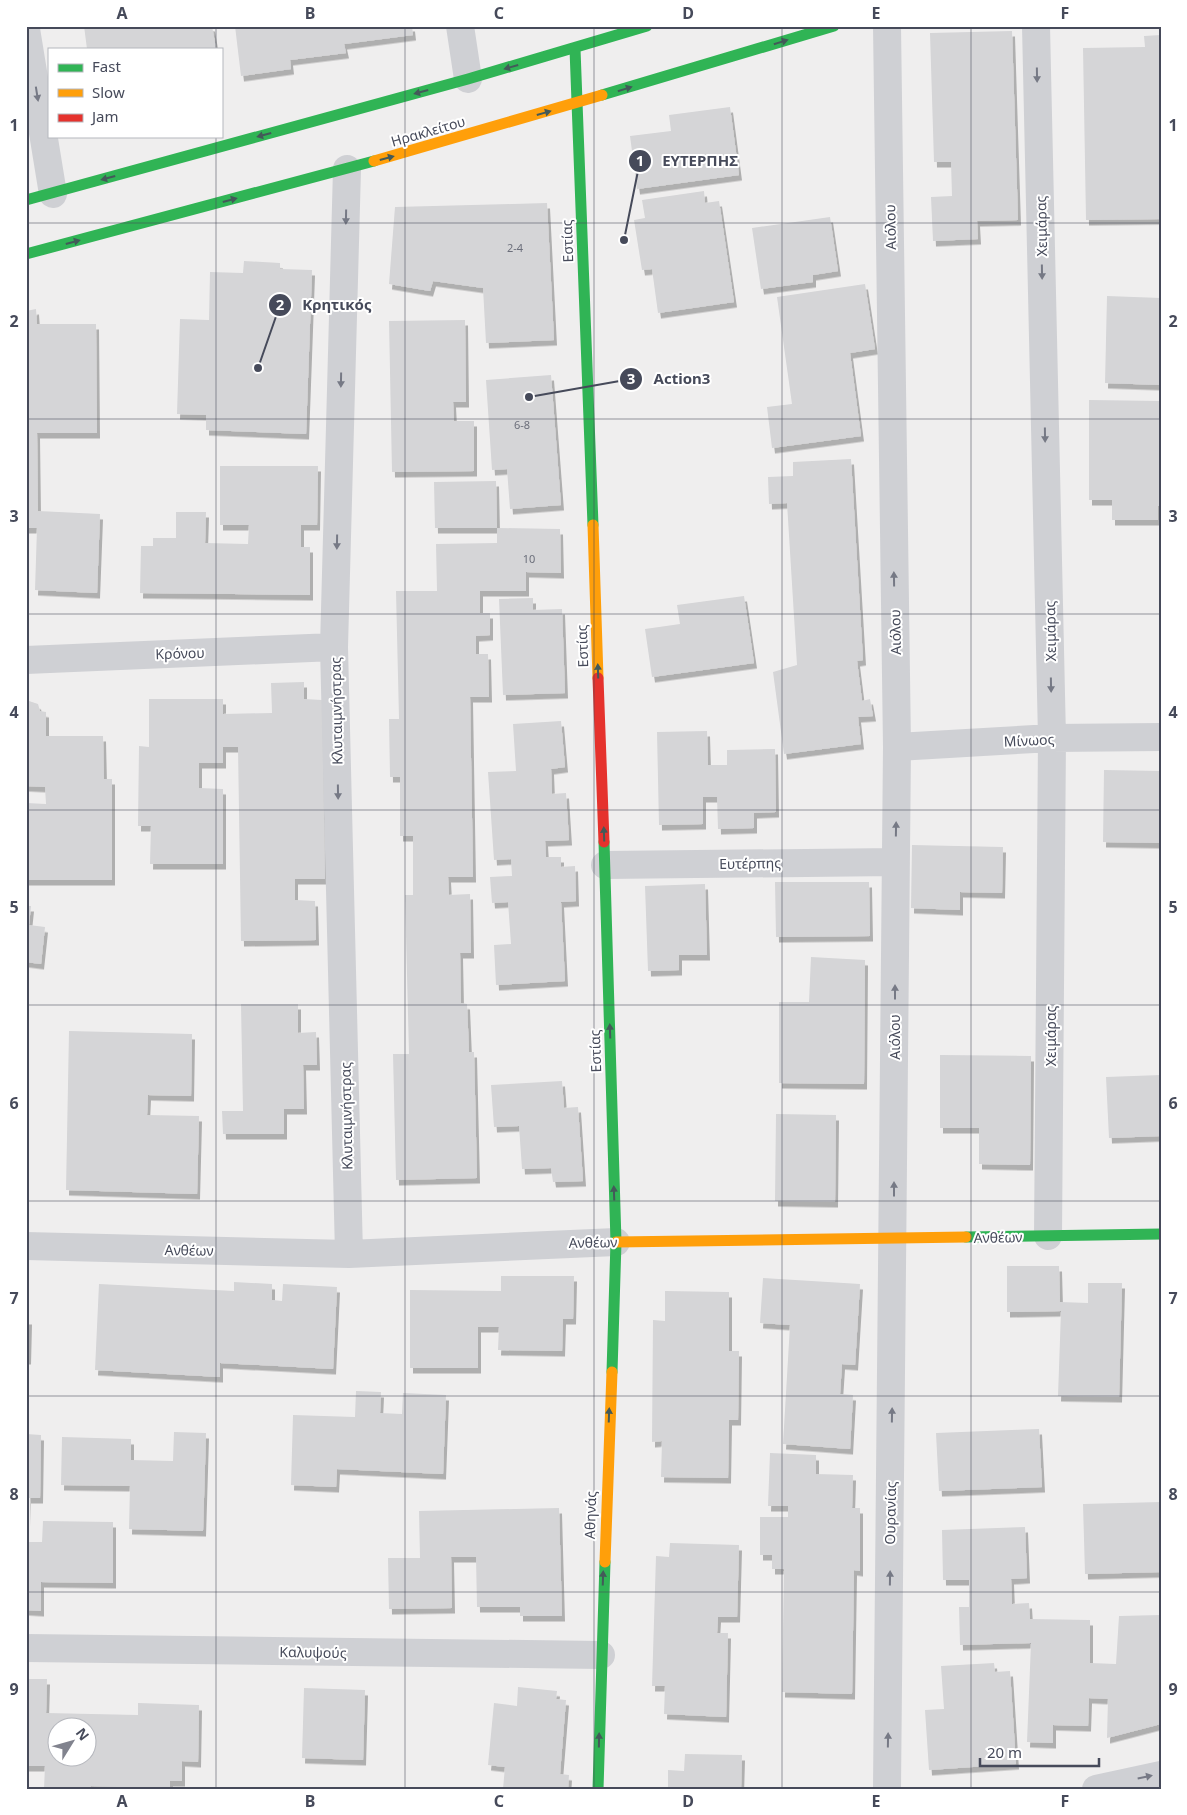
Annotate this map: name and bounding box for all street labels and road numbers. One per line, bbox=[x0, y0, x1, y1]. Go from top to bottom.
street label: Ηρακλείτου bbox=[389, 111, 467, 151]
street label: Χειμάρας bbox=[1031, 195, 1051, 256]
street label: Αιόλου bbox=[880, 204, 900, 250]
street label: Εστίας bbox=[557, 219, 577, 263]
street label: Χειμάρας bbox=[1040, 600, 1060, 661]
street label: Αιόλου bbox=[885, 609, 905, 655]
street label: Εστίας bbox=[572, 624, 592, 668]
street label: Κρόνου bbox=[155, 643, 205, 663]
street label: Κλυταιμνήστρας bbox=[326, 657, 346, 765]
street label: Μίνωος bbox=[1003, 729, 1055, 751]
street label: Ευτέρπης bbox=[719, 853, 781, 873]
street label: Χειμάρας bbox=[1041, 1006, 1060, 1066]
street label: Αιόλου bbox=[885, 1014, 904, 1060]
street label: Εστίας bbox=[585, 1029, 605, 1073]
street label: Κλυταιμνήστρας bbox=[336, 1062, 356, 1170]
street label: Ανθέων bbox=[973, 1227, 1023, 1247]
street label: Ανθέων bbox=[568, 1232, 618, 1252]
street label: Ανθέων bbox=[164, 1240, 214, 1260]
street label: Ουρανίας bbox=[880, 1481, 900, 1545]
street label: Αθηνάς bbox=[580, 1490, 600, 1539]
street label: Καλυψούς bbox=[279, 1642, 347, 1662]

